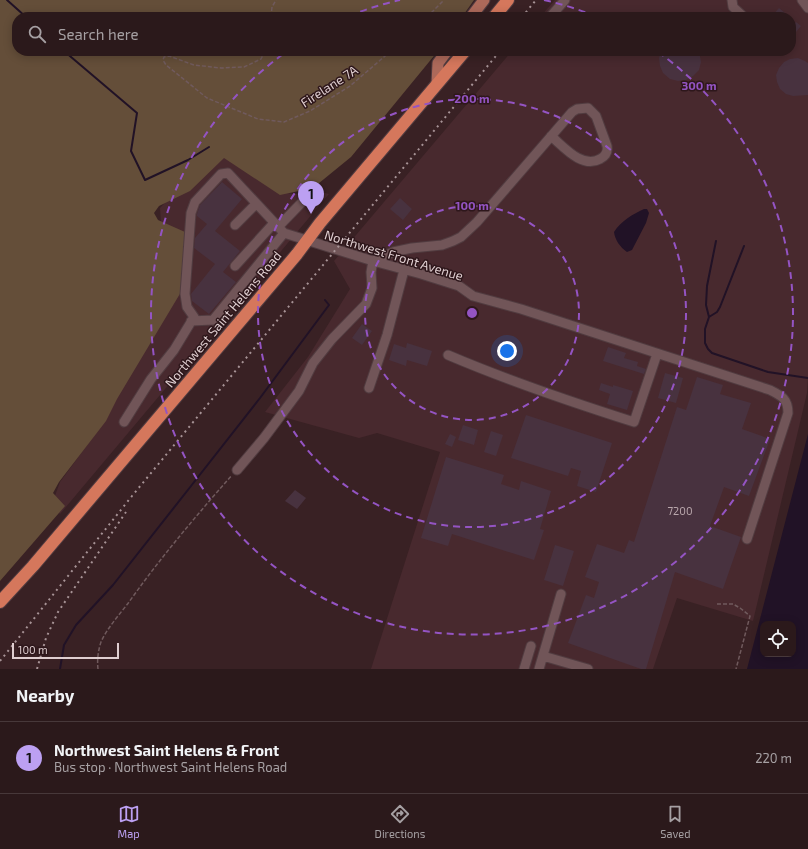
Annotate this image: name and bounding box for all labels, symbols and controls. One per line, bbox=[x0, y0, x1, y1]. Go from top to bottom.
search box bbox=[12, 12, 796, 56]
icon: search bbox=[26, 23, 48, 45]
text: Search here bbox=[58, 25, 139, 43]
street label: Firelane 7A bbox=[297, 62, 361, 110]
text: 300 m bbox=[681, 78, 717, 92]
text: 200 m bbox=[454, 91, 490, 105]
pin: 1 bbox=[298, 181, 324, 214]
text: 100 m bbox=[455, 198, 489, 212]
street label: Northwest Front Avenue bbox=[323, 226, 465, 284]
street label: Northwest Saint Helens Road bbox=[161, 248, 285, 390]
centre of rings bbox=[465, 306, 479, 320]
your location bbox=[497, 341, 517, 361]
house number: 7200 bbox=[667, 504, 693, 517]
map controls bbox=[760, 621, 796, 657]
button: locate bbox=[760, 621, 796, 657]
scale bar bbox=[12, 641, 119, 660]
text: 100 m bbox=[18, 643, 48, 656]
text: Nearby bbox=[16, 685, 74, 705]
text: Northwest Saint Helens & Front bbox=[54, 741, 279, 759]
text: 1 bbox=[26, 750, 32, 766]
text: 220 m bbox=[755, 750, 792, 766]
text: Bus stop · Northwest Saint Helens Road bbox=[54, 759, 287, 775]
tab: Map bbox=[118, 803, 140, 840]
tab: Directions bbox=[375, 803, 425, 840]
tab: Saved bbox=[660, 803, 691, 840]

